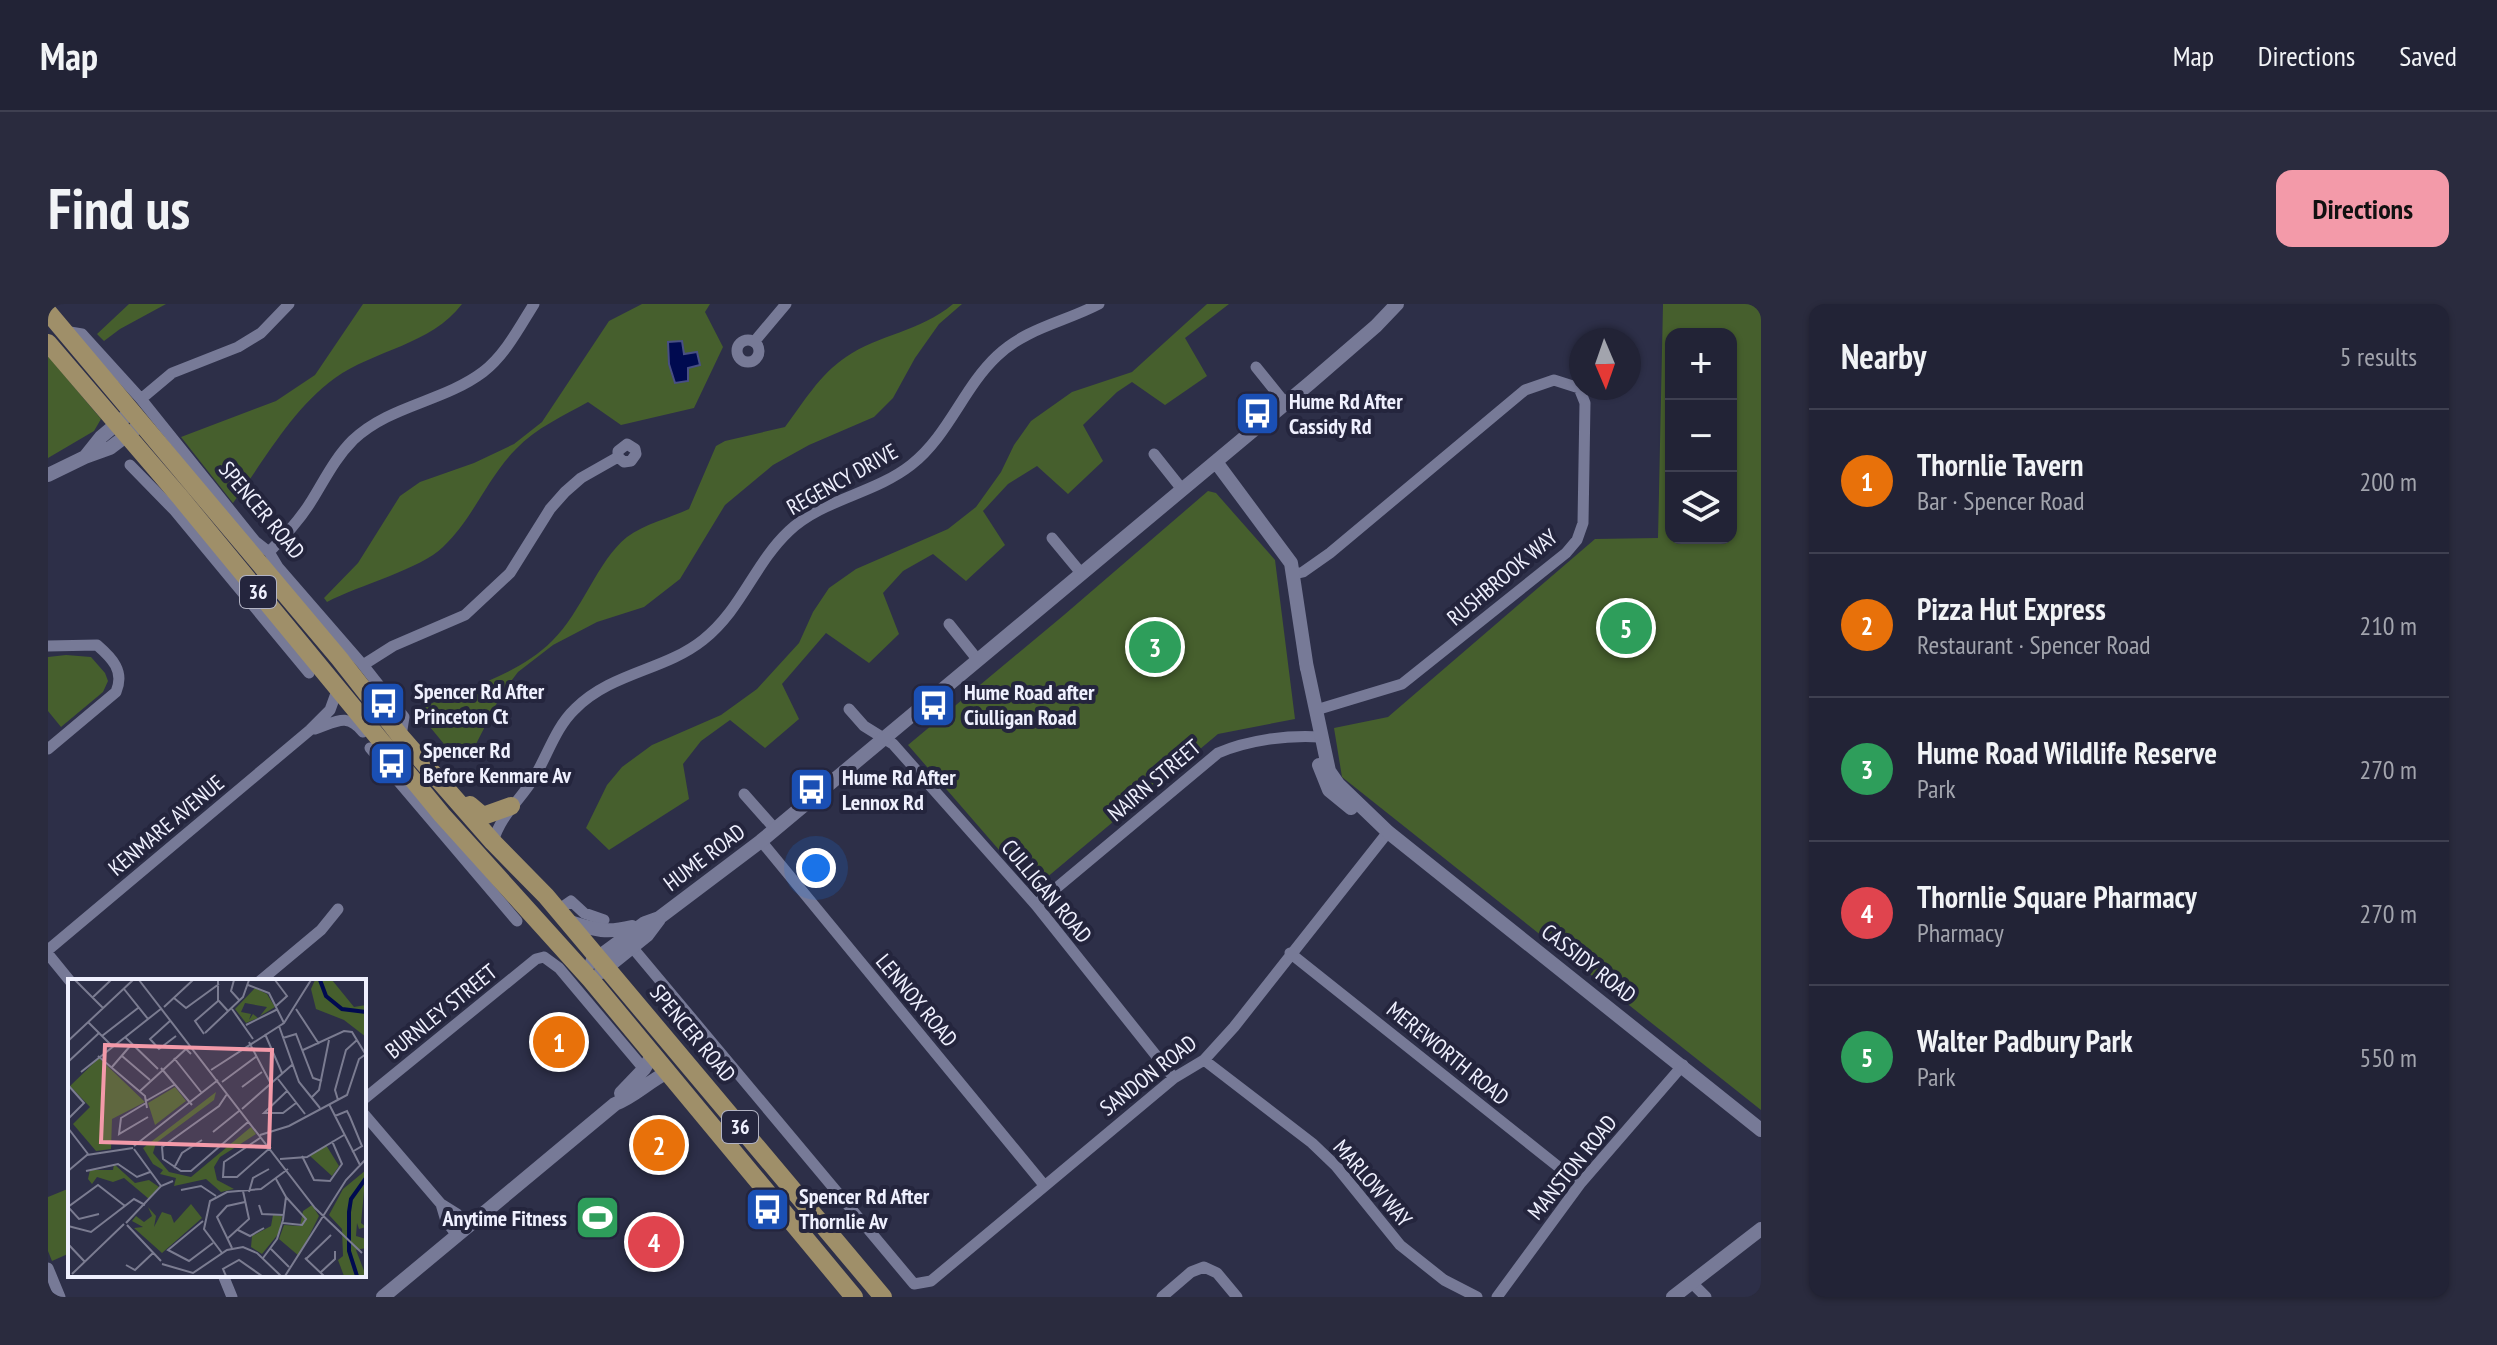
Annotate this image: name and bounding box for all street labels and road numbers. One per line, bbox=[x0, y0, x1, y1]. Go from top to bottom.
street label: REGENCY DRIVE bbox=[782, 437, 902, 521]
street label: SPENCER ROAD bbox=[213, 455, 311, 565]
street label: RUSHBROOK WAY bbox=[1441, 523, 1563, 631]
road number: 36 bbox=[240, 576, 276, 608]
street label: NAIRN STREET bbox=[1102, 733, 1206, 827]
street label: KENMARE AVENUE bbox=[102, 768, 230, 882]
street label: HUME ROAD bbox=[658, 817, 750, 897]
street label: CULLIGAN ROAD bbox=[996, 834, 1098, 948]
street label: CASSIDY ROAD bbox=[1536, 917, 1642, 1009]
street label: LENNOX ROAD bbox=[870, 948, 964, 1052]
street label: BURNLEY STREET bbox=[380, 957, 503, 1065]
street label: SPENCER ROAD bbox=[644, 978, 742, 1088]
street label: MEREWORTH ROAD bbox=[1381, 995, 1515, 1111]
street label: SANDON ROAD bbox=[1094, 1028, 1202, 1122]
street label: MANSTON ROAD bbox=[1521, 1109, 1623, 1225]
road number: 36 bbox=[722, 1111, 758, 1143]
street label: MARLOW WAY bbox=[1327, 1134, 1419, 1232]

